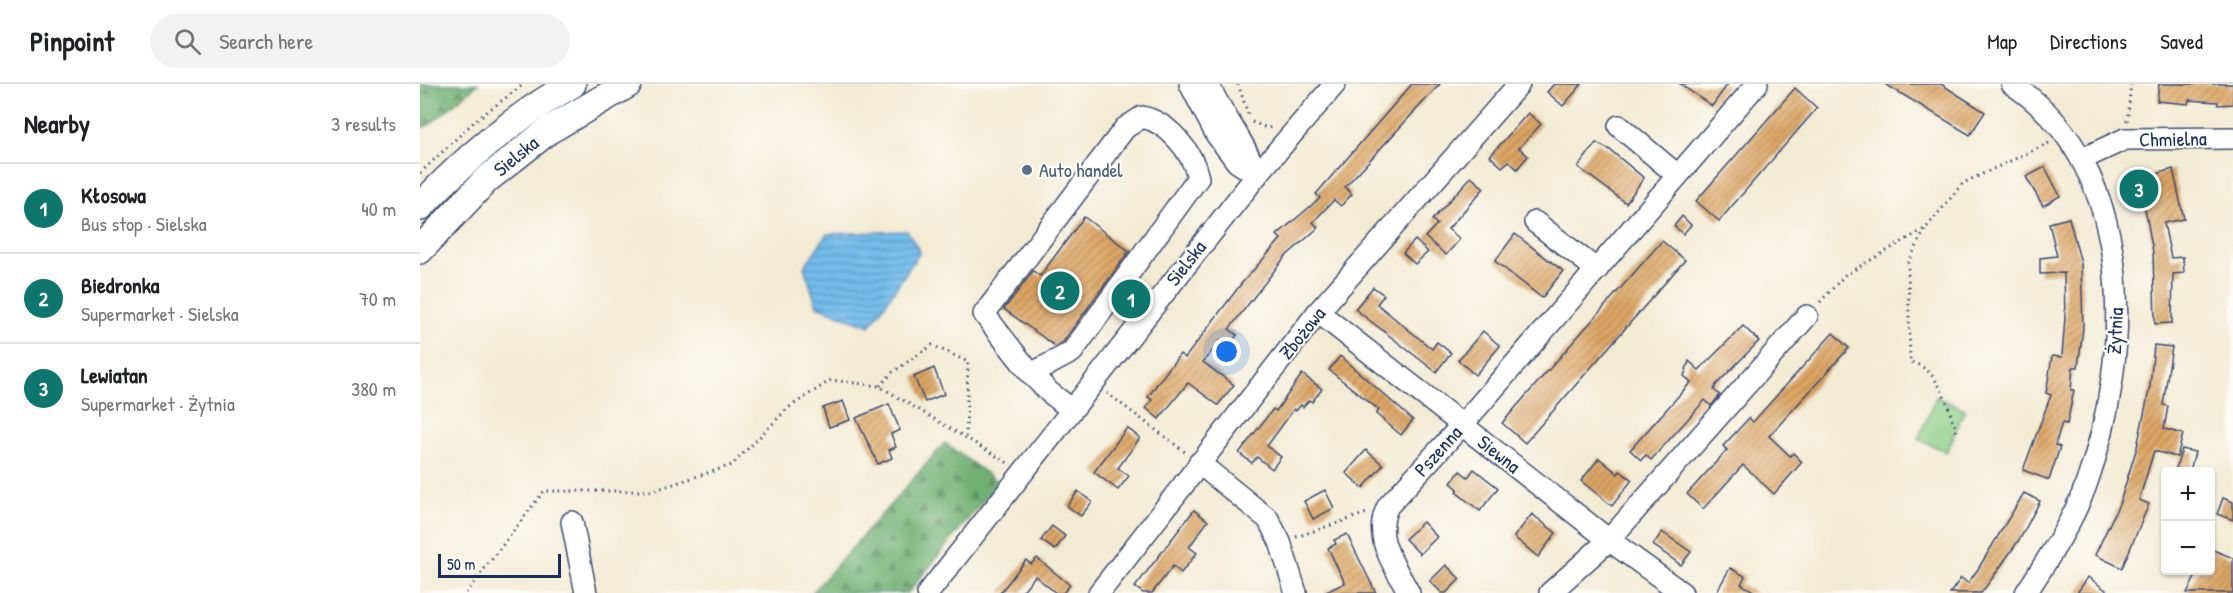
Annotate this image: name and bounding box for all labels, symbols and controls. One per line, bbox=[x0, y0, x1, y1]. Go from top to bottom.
search box bbox=[150, 14, 570, 68]
text: Pinpoint bbox=[30, 22, 114, 60]
icon: search bbox=[171, 25, 204, 58]
text: Search here bbox=[219, 26, 313, 56]
text: Map bbox=[1987, 27, 2017, 56]
text: Directions bbox=[2050, 27, 2127, 56]
text: Saved bbox=[2160, 27, 2203, 56]
text: Nearby bbox=[24, 106, 90, 141]
text: 3 results bbox=[331, 110, 396, 137]
street label: Chmielna bbox=[2139, 124, 2207, 153]
street label: Sielska bbox=[487, 129, 544, 182]
place label: Auto handel bbox=[1039, 156, 1123, 183]
marker: Auto handel bbox=[1020, 163, 1034, 177]
pin: 3 bbox=[2120, 166, 2158, 212]
text: Kłosowa bbox=[81, 180, 146, 210]
text: 1 bbox=[40, 195, 47, 222]
text: 40 m bbox=[361, 195, 396, 222]
text: Bus stop · Sielska bbox=[81, 210, 207, 237]
street label: Sielska bbox=[1159, 234, 1212, 291]
pin: 2 bbox=[1040, 268, 1080, 314]
text: Biedronka bbox=[81, 270, 159, 300]
pin: 1 bbox=[1112, 276, 1150, 322]
text: 2 bbox=[39, 285, 48, 312]
text: 70 m bbox=[359, 285, 396, 312]
text: Supermarket · Sielska bbox=[81, 300, 239, 327]
street label: Zbożowa bbox=[1272, 301, 1331, 365]
street label: Żytnia bbox=[2100, 307, 2129, 355]
your location bbox=[1212, 337, 1241, 366]
text: Lewiatan bbox=[81, 360, 148, 390]
text: 3 bbox=[39, 375, 48, 402]
text: 380 m bbox=[351, 375, 396, 402]
text: Supermarket · Żytnia bbox=[81, 390, 235, 417]
street label: Pszenna bbox=[1408, 419, 1468, 482]
street label: Siewna bbox=[1472, 428, 1527, 479]
map controls bbox=[2161, 467, 2215, 575]
button: + bbox=[2161, 467, 2215, 521]
button: − bbox=[2161, 521, 2215, 575]
scale bar bbox=[438, 551, 561, 578]
text: 50 m bbox=[447, 553, 476, 575]

